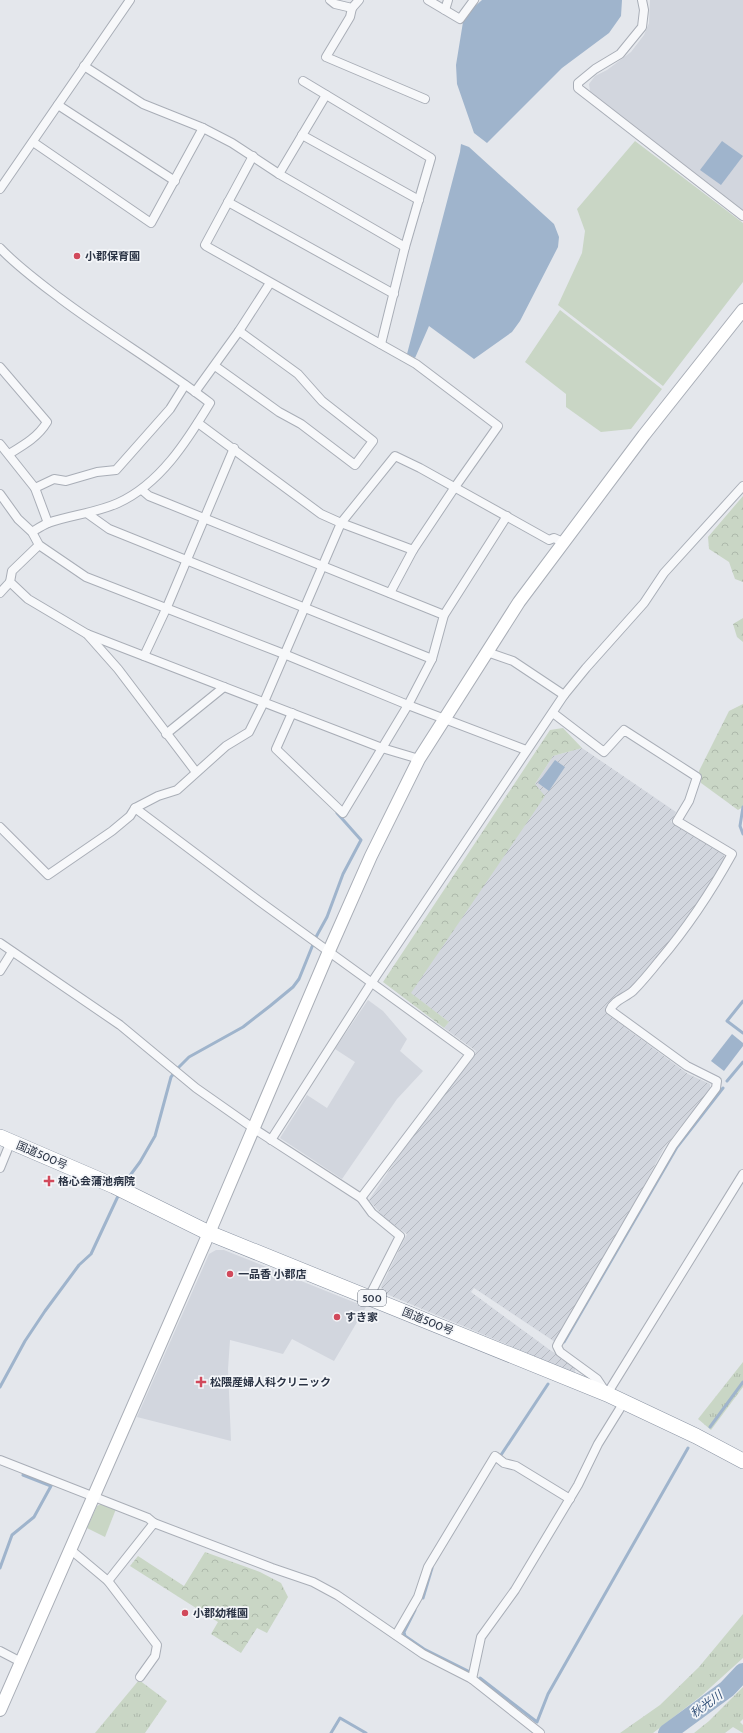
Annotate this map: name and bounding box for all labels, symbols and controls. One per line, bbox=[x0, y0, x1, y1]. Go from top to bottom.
place label: 小郡保育園 bbox=[85, 249, 140, 263]
marker: 小郡保育園 bbox=[72, 251, 82, 261]
street label: 国道500号 bbox=[14, 1138, 70, 1172]
place label: 格心会蒲池病院 bbox=[58, 1174, 135, 1188]
marker: 格心会蒲池病院 bbox=[43, 1175, 55, 1187]
place label: 一品香 小郡店 bbox=[238, 1267, 306, 1281]
marker: 一品香 小郡店 bbox=[225, 1269, 235, 1279]
road number: 500 bbox=[358, 1290, 386, 1306]
street label: 国道500号 bbox=[400, 1304, 456, 1338]
place label: すき家 bbox=[345, 1310, 378, 1324]
marker: すき家 bbox=[332, 1312, 342, 1322]
place label: 松隈産婦人科クリニック bbox=[210, 1375, 331, 1389]
marker: 松隈産婦人科クリニック bbox=[195, 1376, 207, 1388]
place label: 小郡幼稚園 bbox=[193, 1606, 248, 1620]
marker: 小郡幼稚園 bbox=[180, 1608, 190, 1618]
water label: 秋光川 bbox=[687, 1686, 727, 1721]

